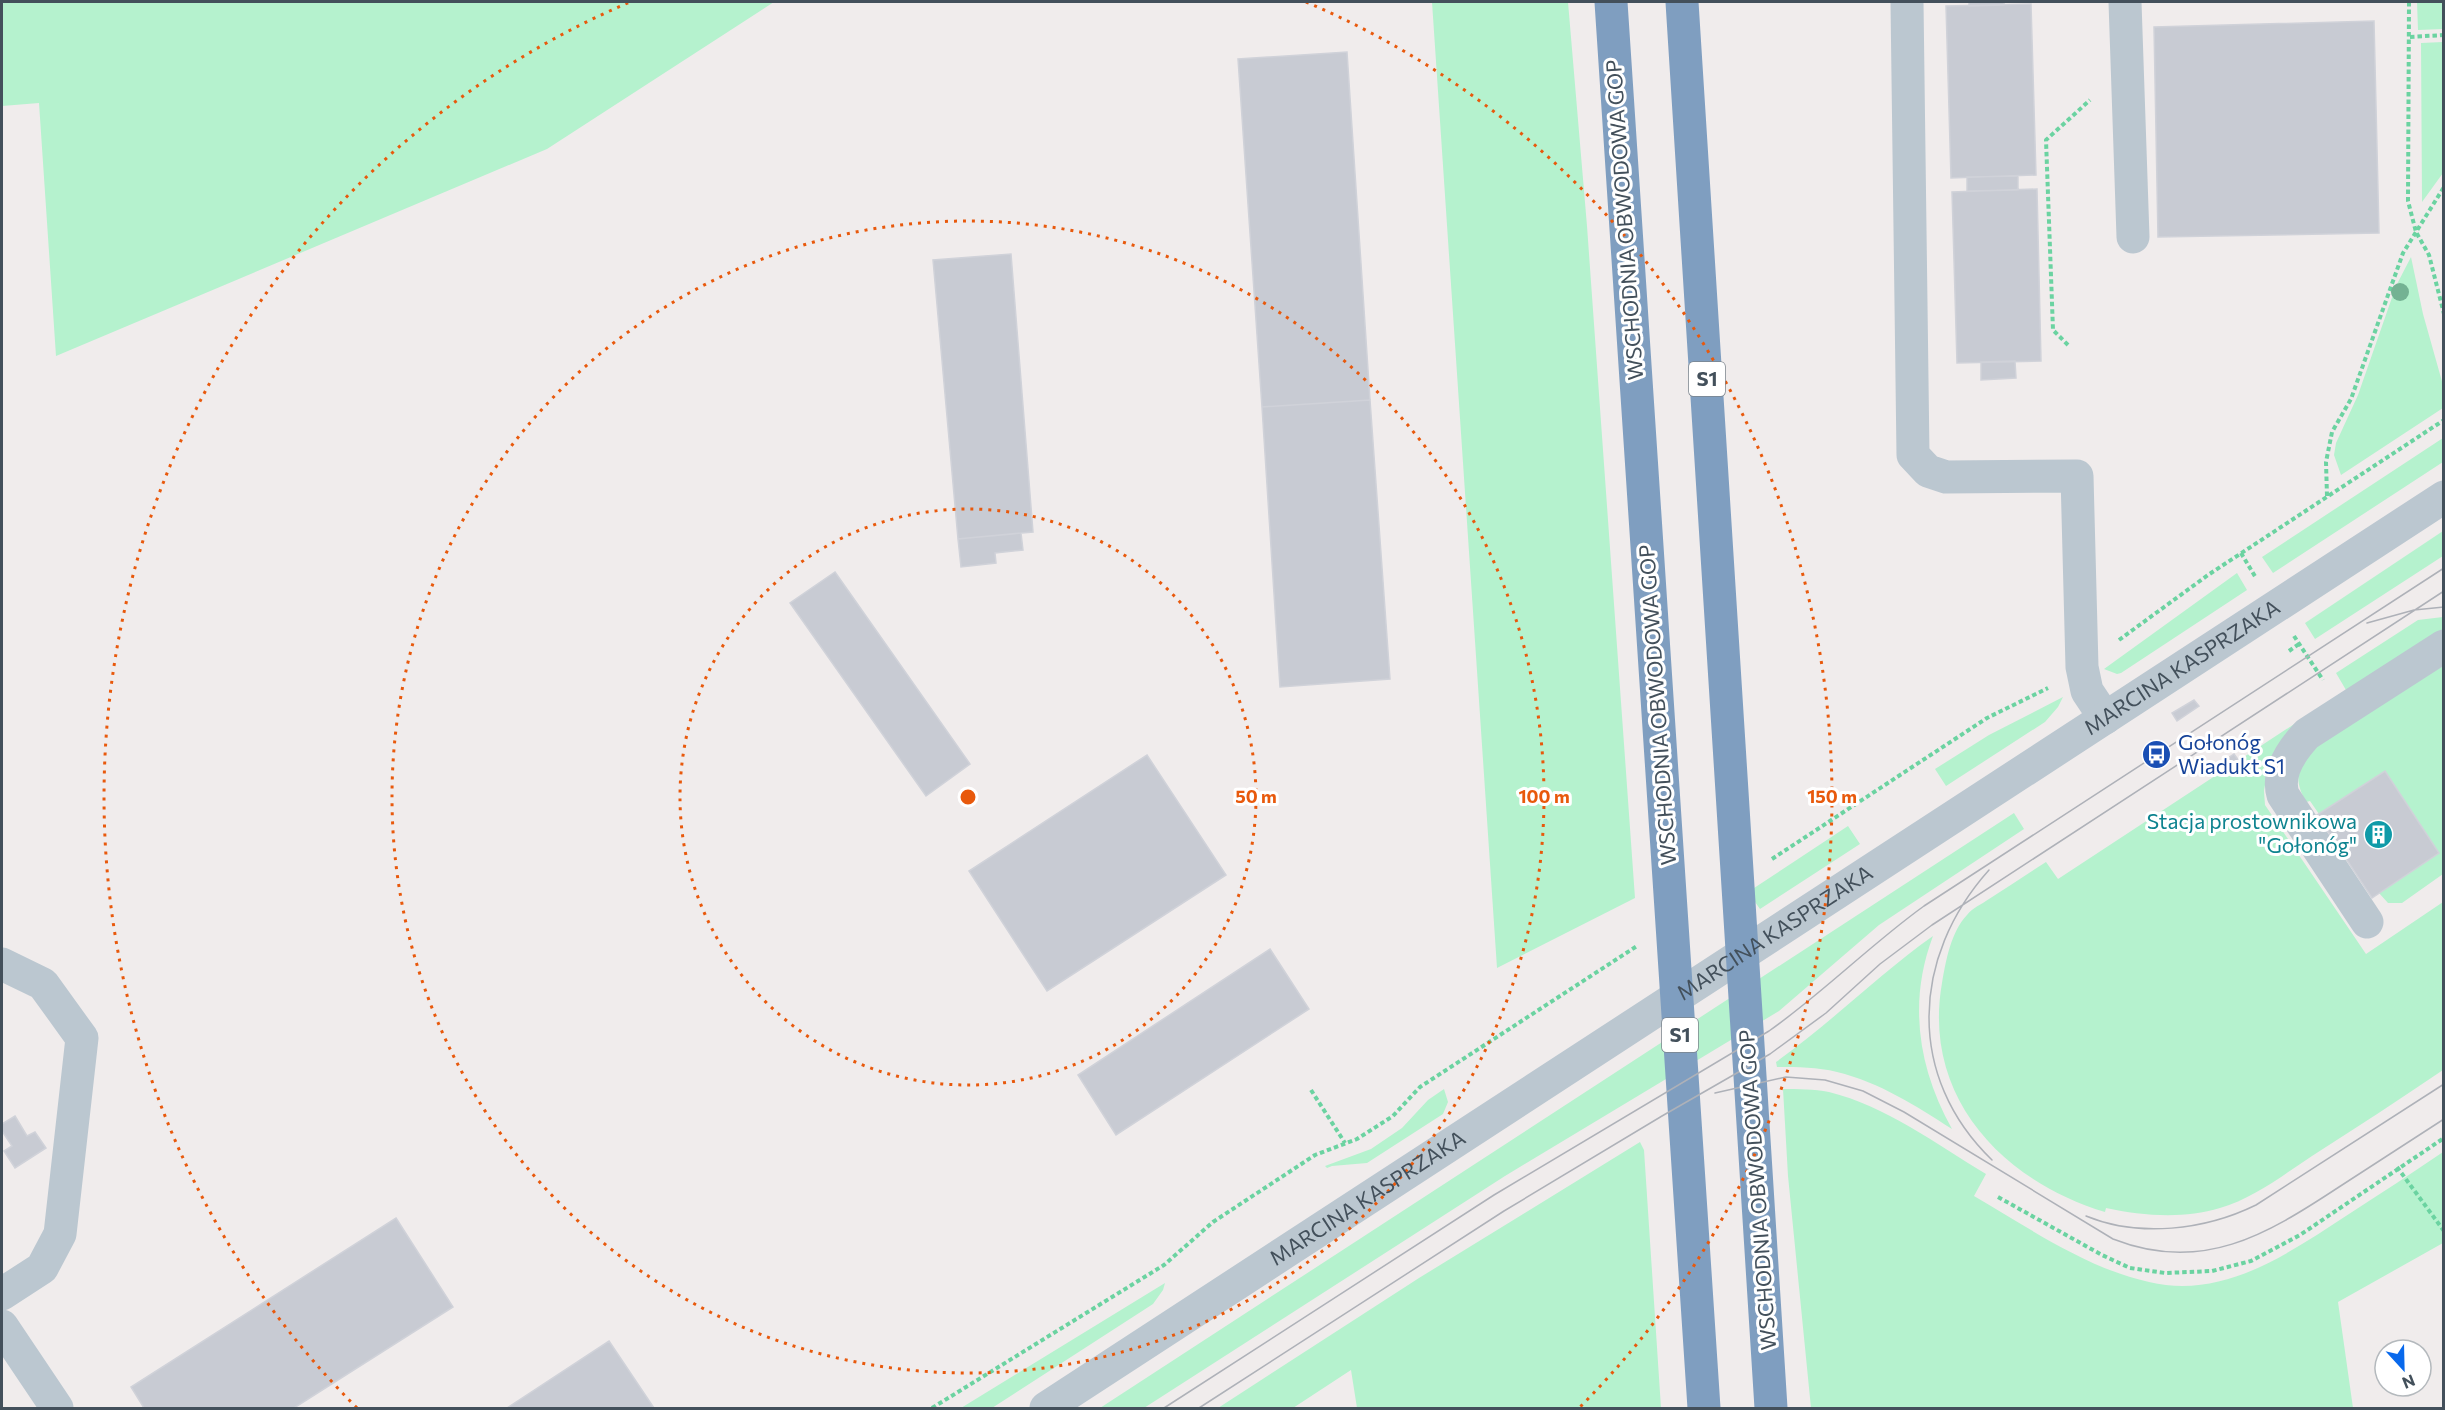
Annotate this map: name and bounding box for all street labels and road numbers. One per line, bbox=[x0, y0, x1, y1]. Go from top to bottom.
street label: WSCHODNIA OBWODOWA GOP bbox=[1600, 59, 1647, 381]
road number: S1 bbox=[1689, 362, 1725, 396]
street label: WSCHODNIA OBWODOWA GOP bbox=[1633, 544, 1680, 866]
street label: MARCINA KASPRZAKA bbox=[2079, 594, 2284, 739]
street label: MARCINA KASPRZAKA bbox=[1672, 859, 1877, 1005]
road number: S1 bbox=[1662, 1018, 1698, 1052]
street label: WSCHODNIA OBWODOWA GOP bbox=[1733, 1029, 1780, 1351]
street label: MARCINA KASPRZAKA bbox=[1264, 1124, 1469, 1270]

